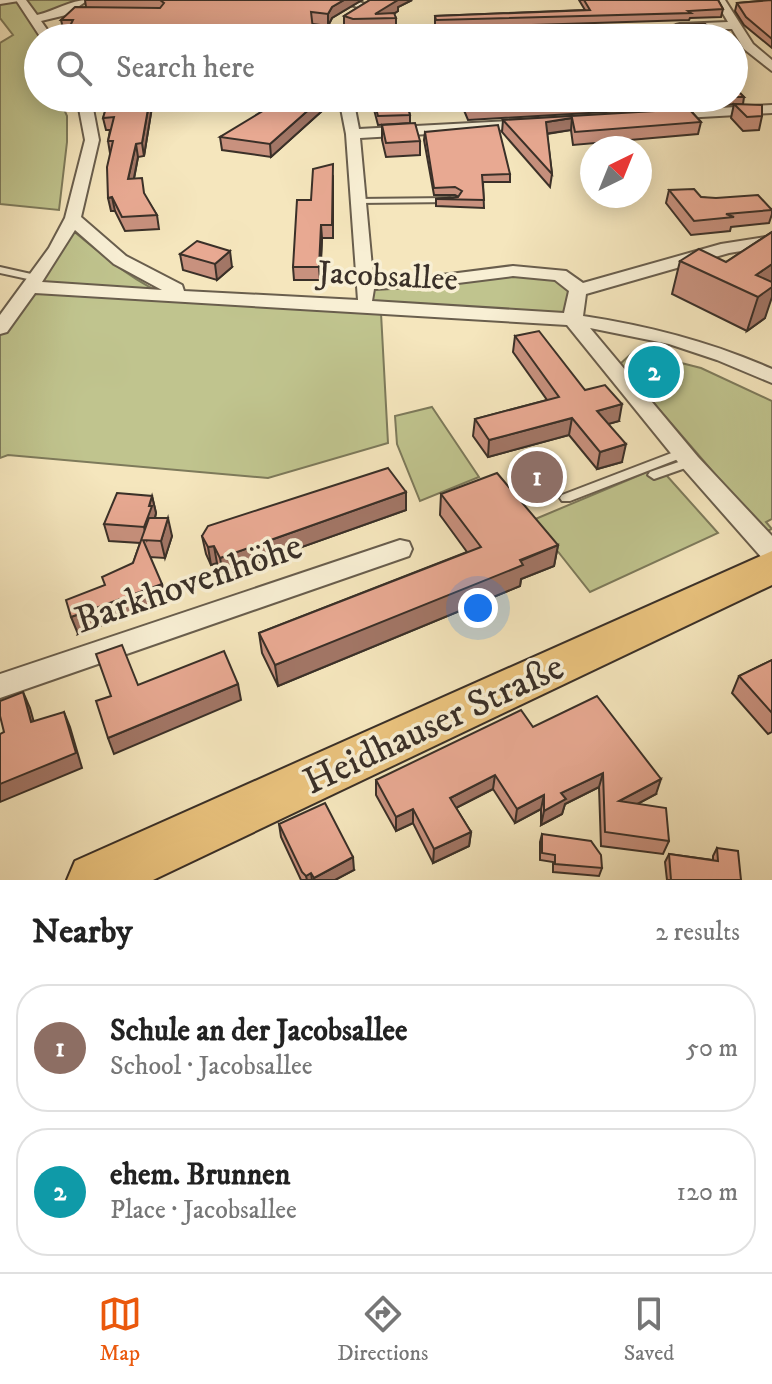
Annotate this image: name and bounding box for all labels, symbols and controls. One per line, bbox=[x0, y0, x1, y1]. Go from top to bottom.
search box bbox=[24, 24, 748, 112]
icon: search bbox=[52, 46, 96, 90]
text: Search here bbox=[116, 50, 255, 87]
north arrow bbox=[580, 136, 652, 208]
street label: Jacobsallee bbox=[314, 253, 459, 301]
pin: 2 bbox=[628, 342, 680, 402]
pin: 1 bbox=[511, 447, 563, 507]
street label: Barkhovenhöhe bbox=[69, 523, 309, 645]
your location bbox=[458, 588, 498, 628]
street label: Heidhauser Straße bbox=[296, 643, 572, 806]
text: Nearby bbox=[32, 911, 133, 953]
text: 2 results bbox=[655, 916, 740, 949]
text: Schule an der Jacobsallee bbox=[110, 1013, 407, 1050]
text: 1 bbox=[55, 1032, 65, 1065]
text: 50 m bbox=[686, 1032, 738, 1065]
text: School · Jacobsallee bbox=[110, 1050, 312, 1083]
text: ehem. Brunnen bbox=[110, 1157, 290, 1194]
text: 2 bbox=[54, 1176, 66, 1209]
text: 120 m bbox=[677, 1176, 738, 1209]
text: Place · Jacobsallee bbox=[110, 1194, 297, 1227]
tab: Map bbox=[98, 1292, 142, 1367]
tab: Directions bbox=[337, 1292, 428, 1367]
tab: Saved bbox=[624, 1292, 674, 1367]

